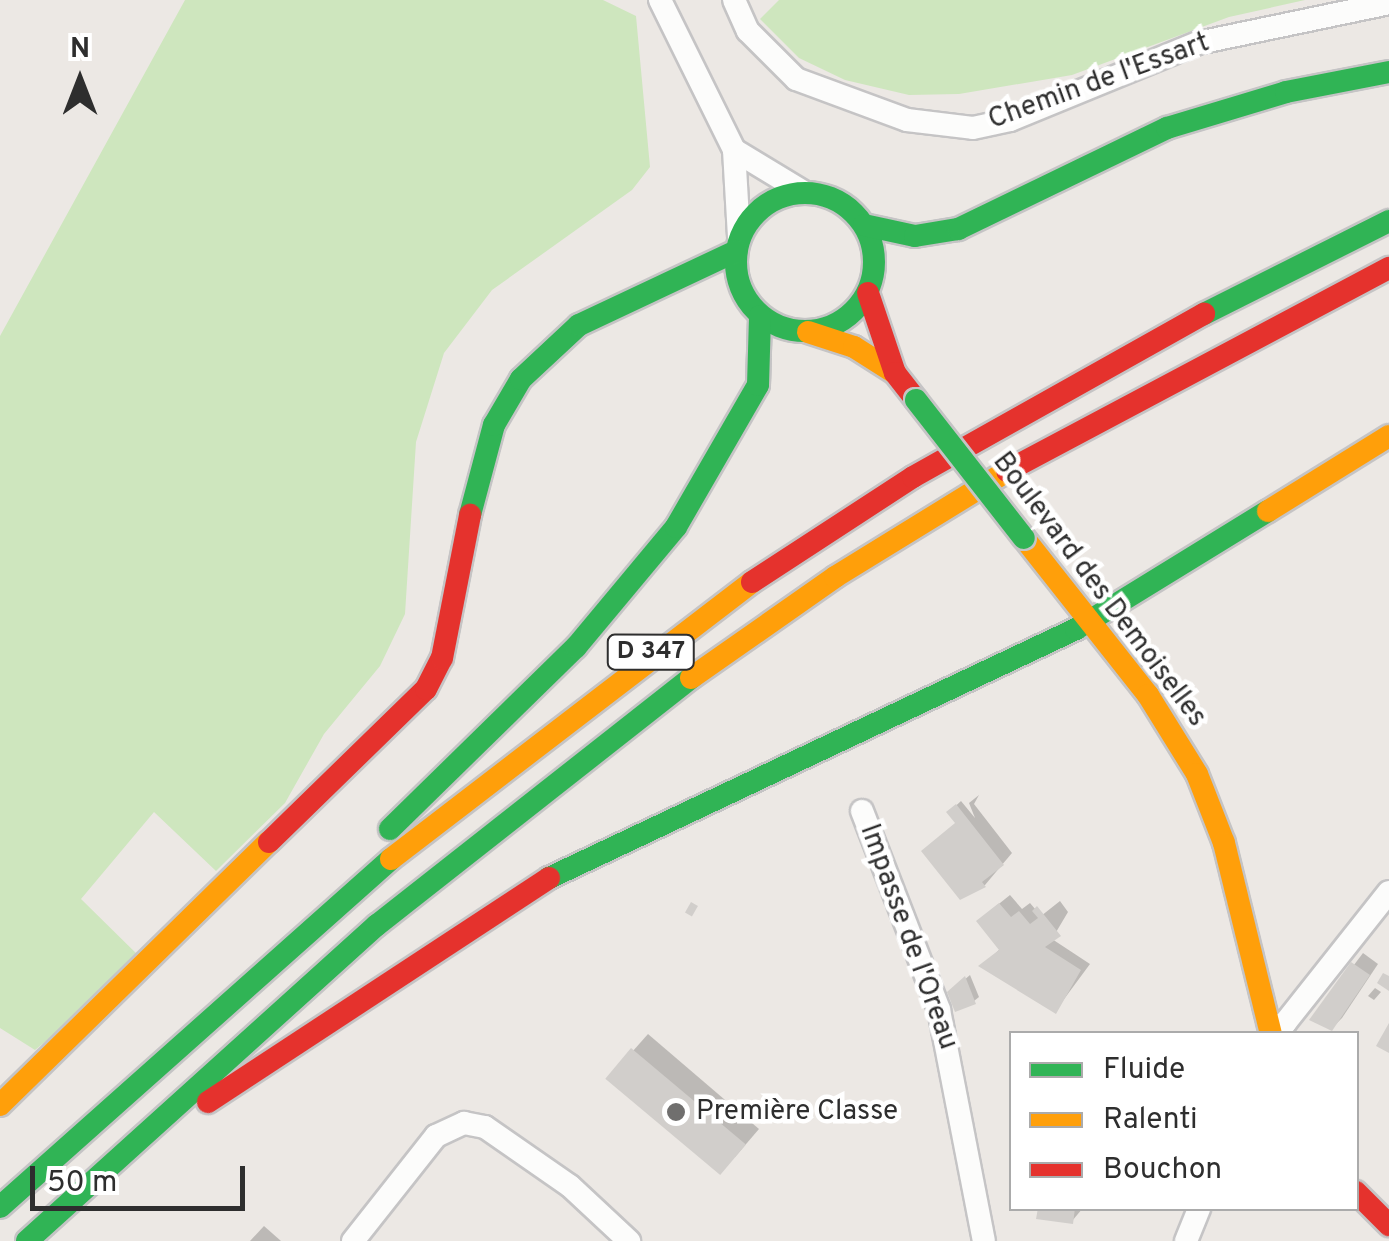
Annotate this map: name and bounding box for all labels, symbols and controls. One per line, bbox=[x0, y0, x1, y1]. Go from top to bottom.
street label: Chemin de l'Essart bbox=[984, 26, 1214, 138]
north arrow bbox=[30, 30, 130, 130]
text: N bbox=[70, 32, 90, 68]
street label: Boulevard des Demoiselles bbox=[985, 446, 1213, 734]
road number: D 347 bbox=[606, 632, 696, 672]
street label: Impasse de l'Oreau bbox=[852, 820, 964, 1054]
legend bbox=[1009, 1031, 1359, 1211]
text: Fluide bbox=[1103, 1052, 1185, 1089]
place label: Première Classe bbox=[696, 1095, 898, 1129]
marker: Première Classe bbox=[665, 1101, 687, 1123]
text: Ralenti bbox=[1103, 1102, 1198, 1139]
scale bar bbox=[35, 1146, 250, 1208]
text: Bouchon bbox=[1103, 1152, 1222, 1189]
text: 50 m bbox=[47, 1165, 117, 1202]

